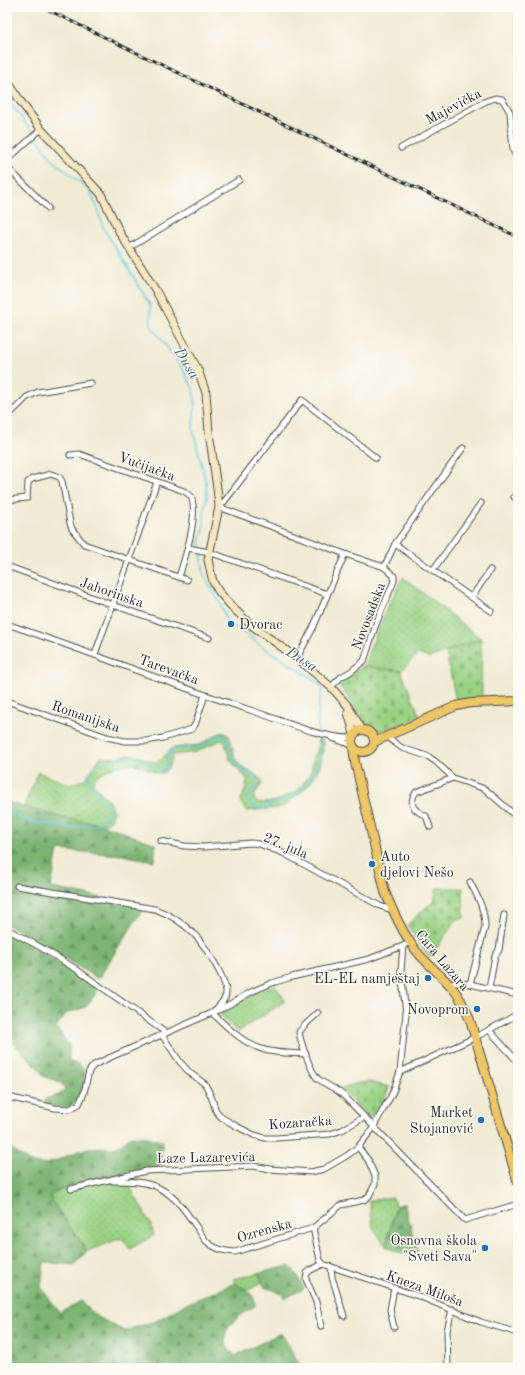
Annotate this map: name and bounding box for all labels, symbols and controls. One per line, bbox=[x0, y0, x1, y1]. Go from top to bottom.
street label: Majevička bbox=[423, 86, 484, 127]
water label: Dusa bbox=[170, 344, 201, 382]
street label: Vučijačka bbox=[116, 450, 177, 484]
street label: Jahorinska bbox=[78, 576, 145, 610]
street label: Novosadska bbox=[350, 580, 388, 652]
place label: Dvorac bbox=[239, 618, 282, 632]
marker: Dvorac bbox=[226, 619, 236, 629]
water label: Dusa bbox=[282, 644, 320, 676]
street label: Tarevačka bbox=[137, 653, 201, 687]
street label: Romanijska bbox=[50, 699, 122, 735]
street label: 27. jula bbox=[261, 830, 310, 862]
place label: Auto djelovi Nešo bbox=[380, 850, 454, 880]
marker: Auto djelovi Nešo bbox=[367, 859, 377, 869]
street label: Cara Lazara bbox=[413, 927, 472, 994]
place label: EL-EL namještaj bbox=[314, 972, 420, 986]
marker: EL-EL namještaj bbox=[423, 973, 433, 983]
place label: Novoprom bbox=[407, 1003, 469, 1017]
marker: Novoprom bbox=[472, 1004, 482, 1014]
place label: Market Stojanović bbox=[410, 1106, 473, 1136]
street label: Kozaračka bbox=[268, 1114, 332, 1132]
marker: Market Stojanović bbox=[476, 1115, 486, 1125]
street label: Laze Lazarevića bbox=[157, 1150, 256, 1166]
street label: Ozrenska bbox=[235, 1216, 293, 1245]
place label: Osnovna škola "Sveti Sava" bbox=[390, 1234, 477, 1264]
marker: Osnovna škola "Sveti Sava" bbox=[480, 1243, 490, 1253]
street label: Kneza Miloša bbox=[384, 1269, 465, 1309]

